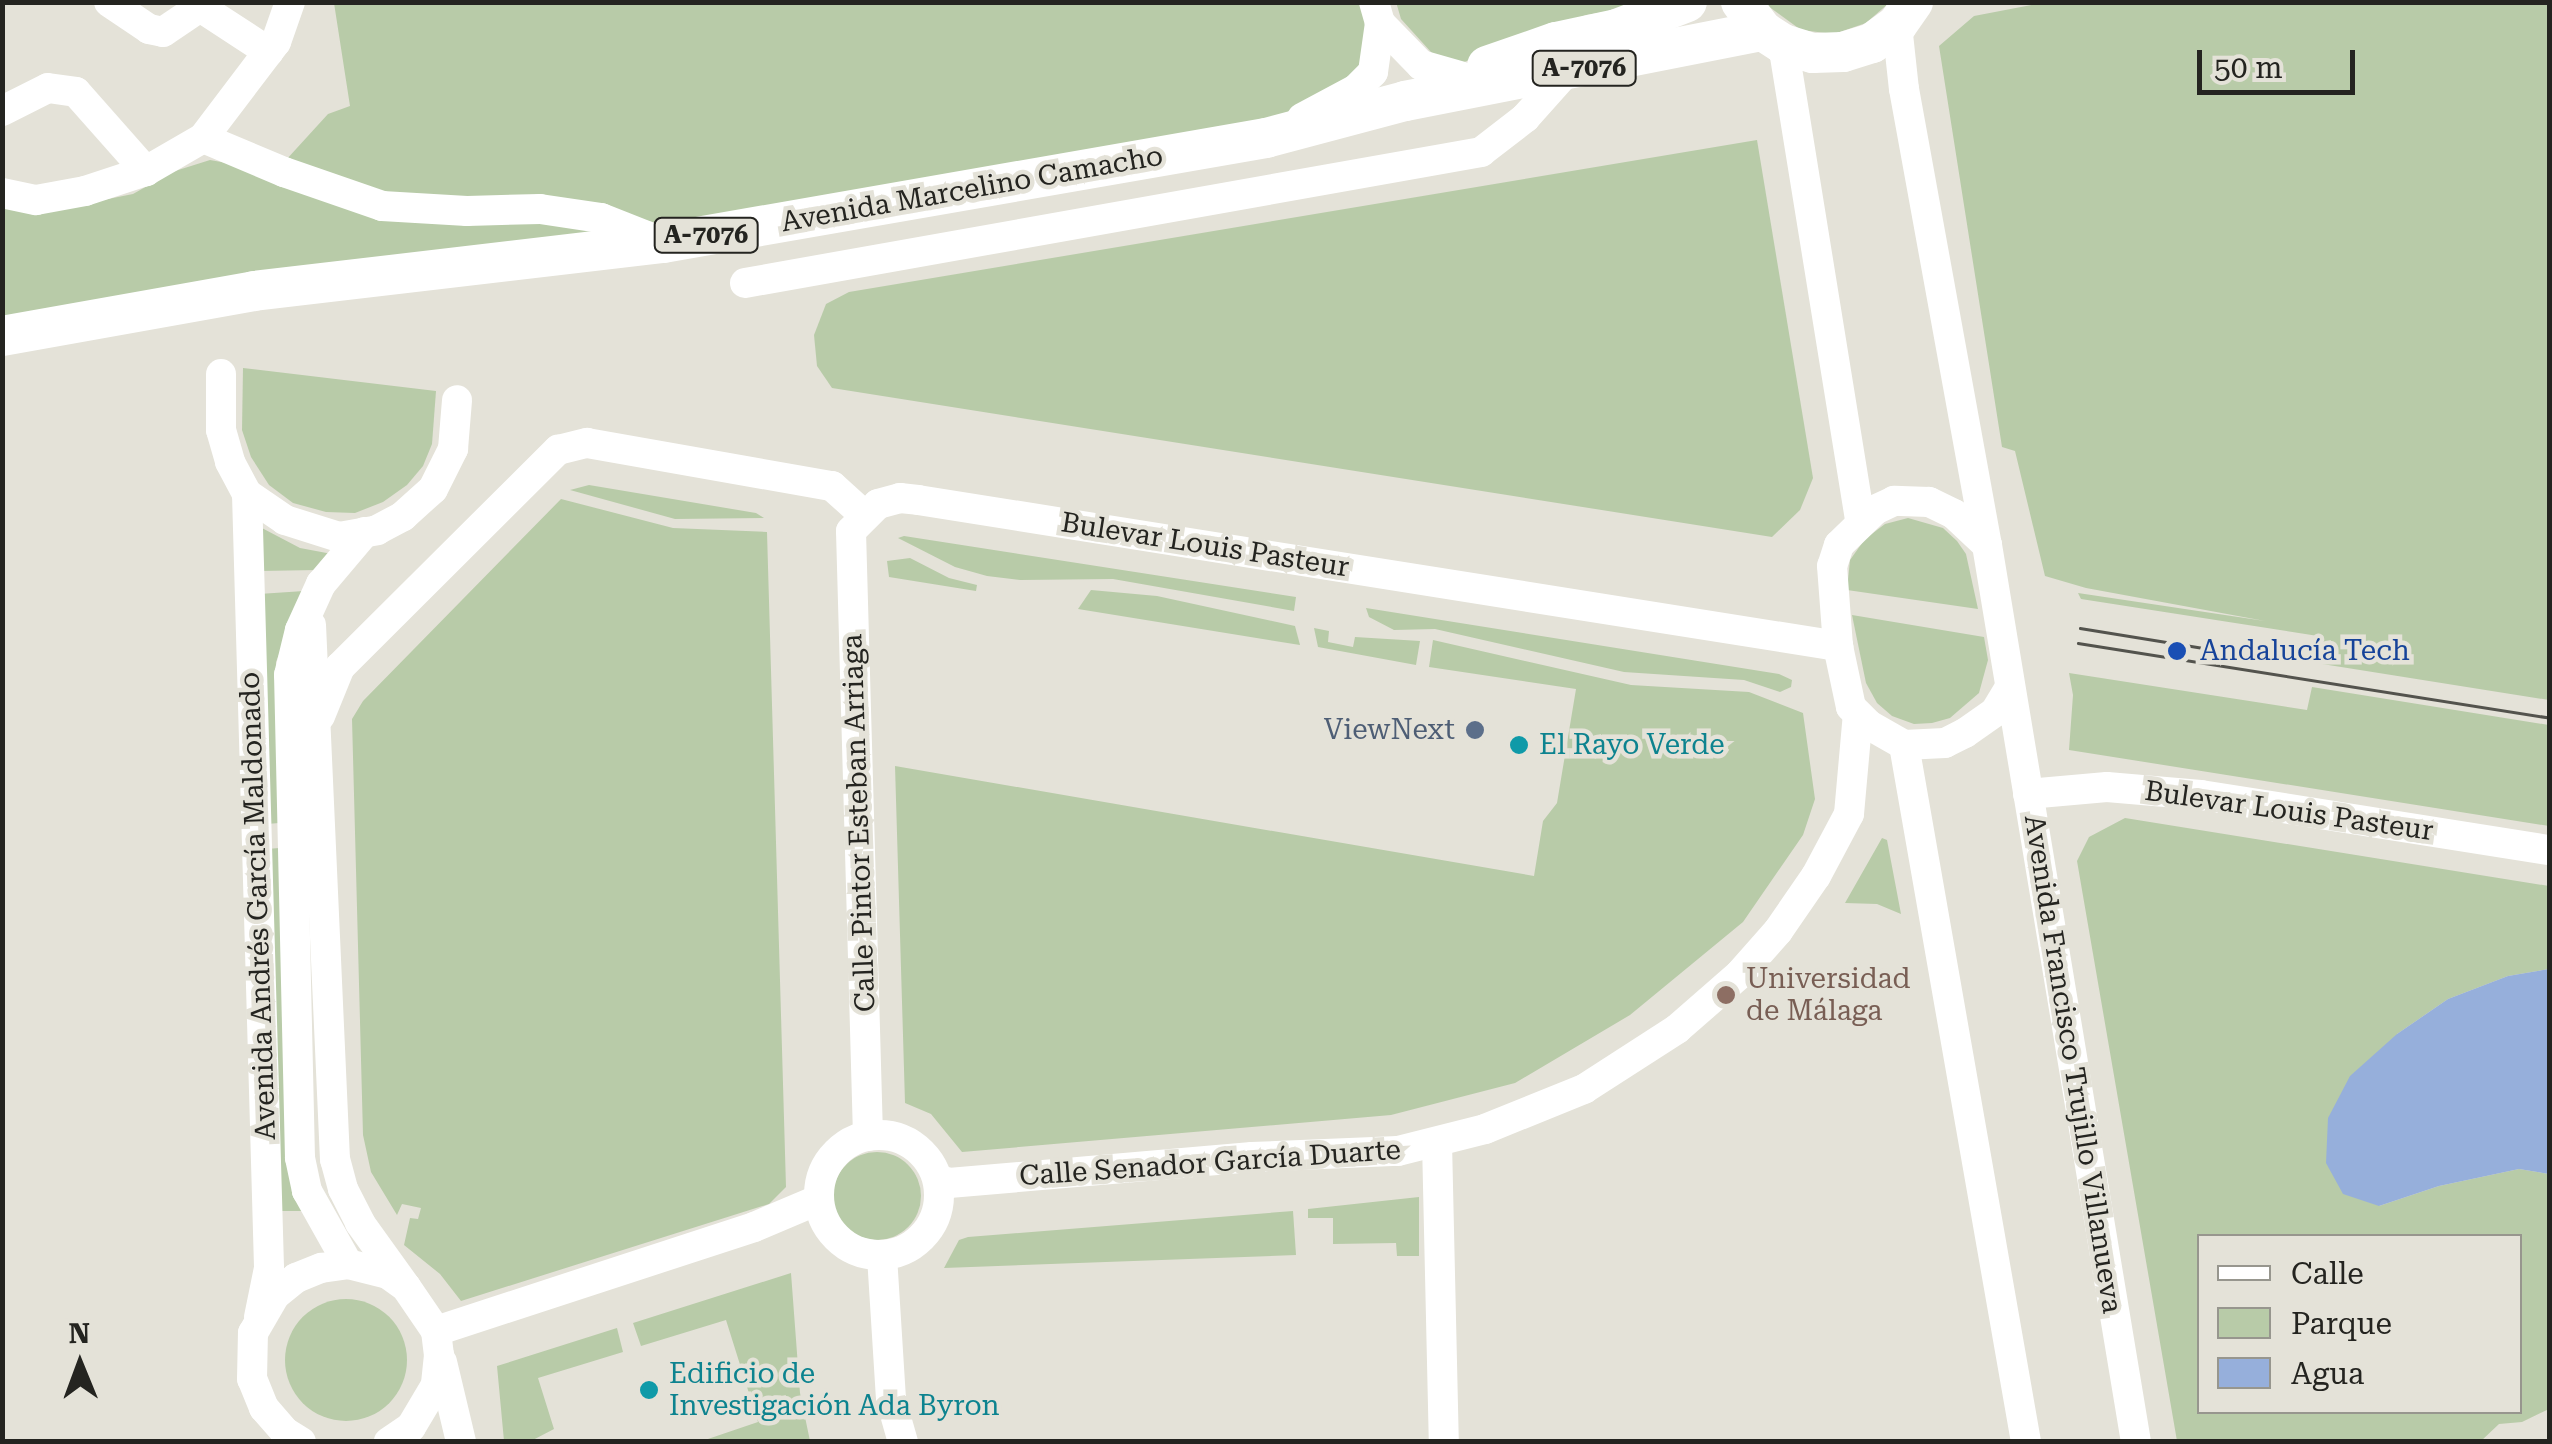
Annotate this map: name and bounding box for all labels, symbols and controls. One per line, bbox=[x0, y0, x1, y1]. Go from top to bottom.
scale bar bbox=[2202, 30, 2360, 92]
road number: A-7076 bbox=[1532, 48, 1636, 88]
text: 50 m bbox=[2214, 50, 2283, 85]
street label: Avenida Marcelino Camacho bbox=[779, 139, 1165, 239]
road number: A-7076 bbox=[654, 215, 758, 255]
street label: Bulevar Louis Pasteur bbox=[1059, 506, 1351, 584]
street label: Calle Pintor Esteban Arriaga bbox=[836, 633, 882, 1013]
place label: Andalucía Tech bbox=[2200, 634, 2410, 668]
marker: Andalucía Tech bbox=[2164, 638, 2190, 664]
street label: Avenida Andrés García Maldonado bbox=[233, 671, 283, 1141]
place label: ViewNext bbox=[1324, 713, 1455, 747]
marker: ViewNext bbox=[1464, 719, 1486, 741]
place label: El Rayo Verde bbox=[1539, 728, 1725, 762]
marker: El Rayo Verde bbox=[1508, 734, 1530, 756]
street label: Bulevar Louis Pasteur bbox=[2143, 774, 2435, 848]
street label: Avenida Francisco Trujillo Villanueva bbox=[2017, 812, 2129, 1316]
place label: Universidad de Málaga bbox=[1746, 962, 1910, 1028]
marker: Universidad de Málaga bbox=[1715, 984, 1737, 1006]
street label: Calle Senador García Duarte bbox=[1018, 1133, 1402, 1193]
legend bbox=[2197, 1234, 2522, 1414]
text: Calle bbox=[2291, 1256, 2364, 1291]
text: Parque bbox=[2291, 1306, 2392, 1341]
north arrow bbox=[30, 1314, 130, 1414]
text: N bbox=[68, 1317, 91, 1350]
text: Agua bbox=[2291, 1356, 2364, 1391]
place label: Edificio de Investigación Ada Byron bbox=[669, 1357, 1000, 1423]
marker: Edificio de Investigación Ada Byron bbox=[638, 1379, 660, 1401]

